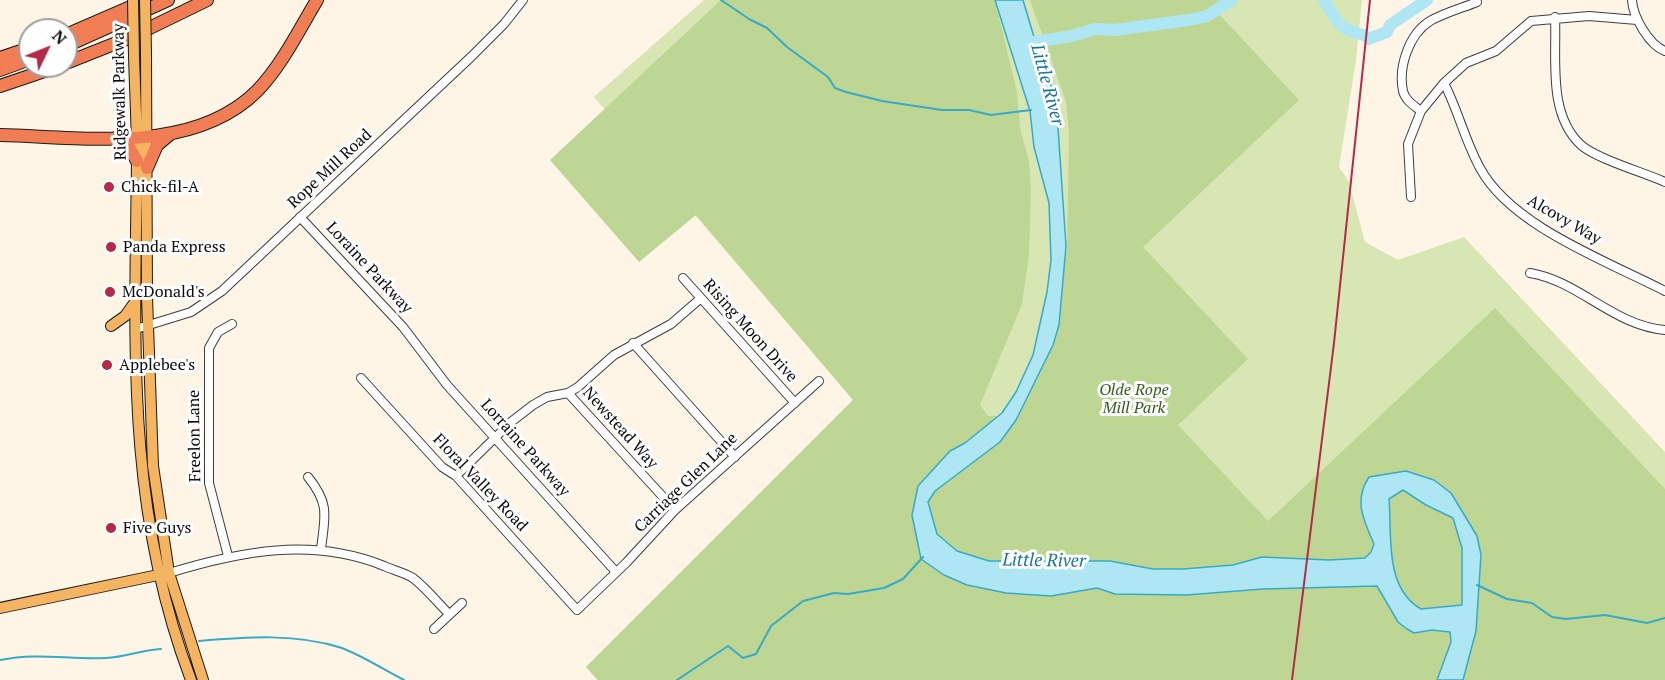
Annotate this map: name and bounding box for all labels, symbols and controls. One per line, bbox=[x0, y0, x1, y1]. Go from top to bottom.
north arrow bbox=[18, 18, 78, 78]
street label: Ridgewalk Parkway bbox=[109, 23, 131, 161]
text: N bbox=[48, 25, 72, 49]
water label: Little River bbox=[1026, 42, 1068, 128]
street label: Rope Mill Road bbox=[284, 125, 376, 213]
place label: Chick-fil-A bbox=[121, 177, 199, 197]
marker: Chick-fil-A bbox=[102, 180, 116, 194]
street label: Alcovy Way bbox=[1524, 191, 1604, 249]
street label: Loraine Parkway bbox=[322, 218, 416, 318]
place label: Panda Express bbox=[123, 237, 226, 257]
marker: Panda Express bbox=[104, 240, 118, 254]
street label: Rising Moon Drive bbox=[699, 276, 801, 386]
place label: McDonald's bbox=[122, 282, 205, 302]
marker: McDonald's bbox=[103, 285, 117, 299]
place label: Applebee's bbox=[119, 355, 195, 375]
marker: Applebee's bbox=[100, 358, 114, 372]
park label: Olde Rope Mill Park bbox=[1099, 380, 1169, 418]
street label: Newstead Way bbox=[578, 383, 662, 473]
street label: Freelon Lane bbox=[185, 390, 205, 482]
street label: Lorraine Parkway bbox=[476, 395, 574, 501]
street label: Carriage Glen Lane bbox=[631, 429, 741, 537]
street label: Floral Valley Road bbox=[429, 430, 531, 536]
place label: Five Guys bbox=[123, 518, 191, 538]
marker: Five Guys bbox=[104, 521, 118, 535]
water label: Little River bbox=[1002, 549, 1086, 573]

